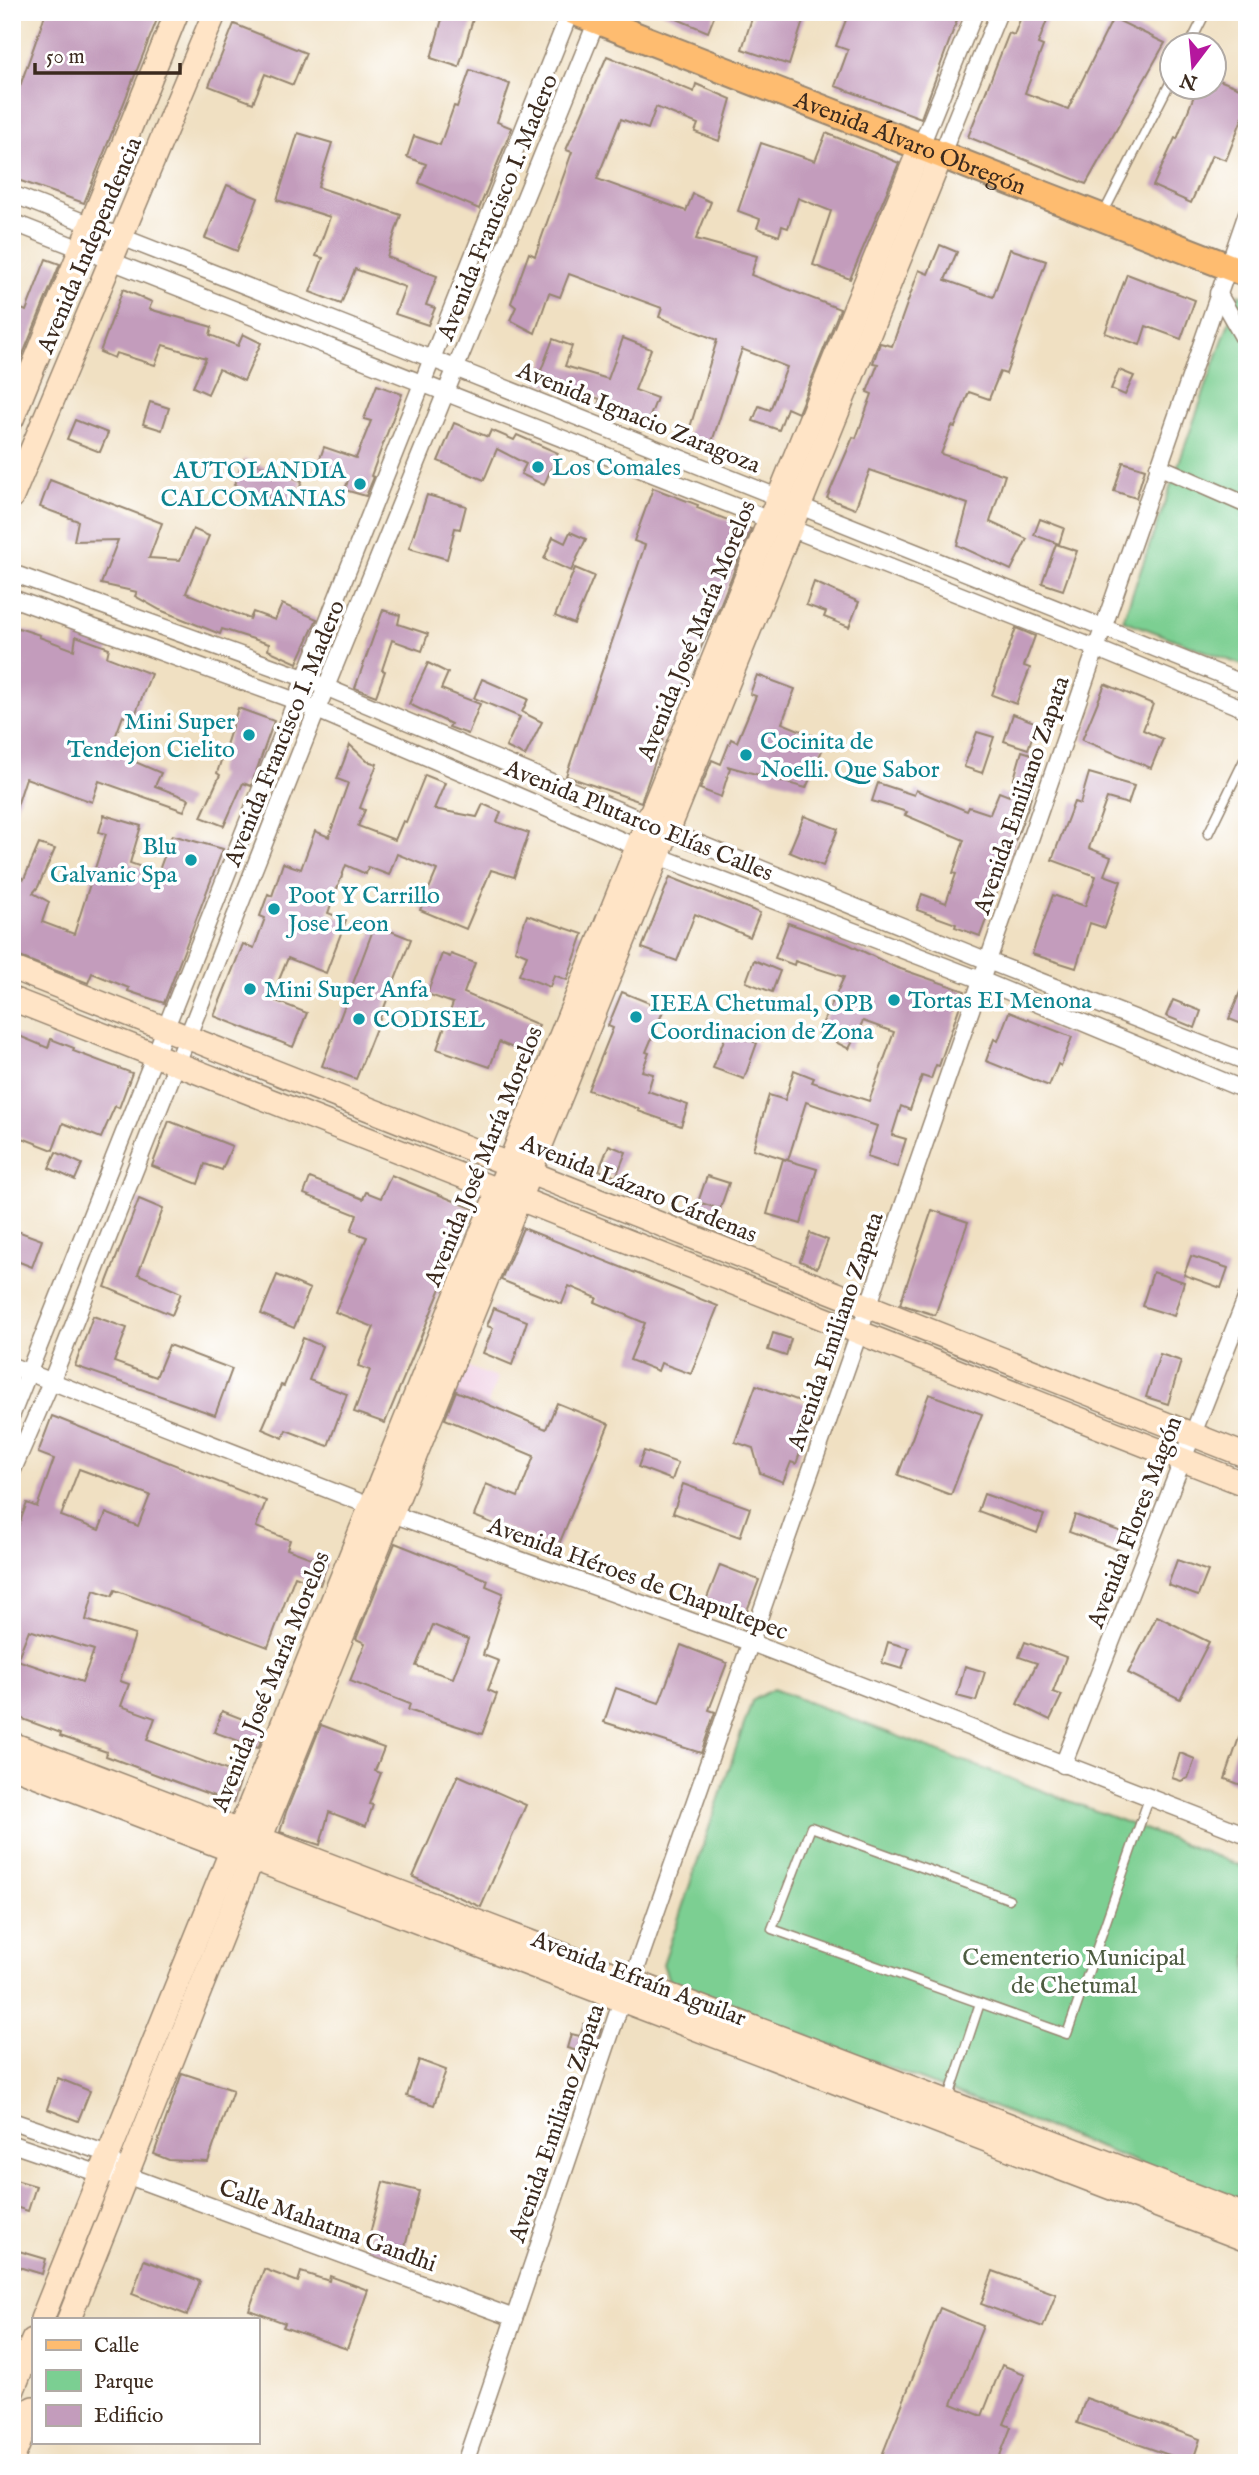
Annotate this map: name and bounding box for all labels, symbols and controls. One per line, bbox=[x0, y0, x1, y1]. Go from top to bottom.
scale bar bbox=[35, 32, 180, 76]
north arrow bbox=[1158, 32, 1228, 102]
text: 50 m bbox=[46, 44, 85, 71]
text: N bbox=[1177, 66, 1201, 94]
street label: Avenida Francisco I. Madero bbox=[430, 70, 566, 346]
street label: Avenida Álvaro Obregón bbox=[789, 85, 1030, 203]
street label: Avenida Independencia bbox=[30, 132, 150, 359]
street label: Avenida Ignacio Zaragoza bbox=[511, 355, 765, 482]
place label: Los Comales bbox=[552, 453, 681, 484]
place label: AUTOLANDIA CALCOMANIAS bbox=[160, 456, 347, 515]
marker: Los Comales bbox=[530, 459, 546, 475]
marker: AUTOLANDIA CALCOMANIAS bbox=[352, 476, 368, 492]
street label: Avenida José María Morelos bbox=[631, 496, 764, 766]
street label: Avenida Francisco I. Madero bbox=[217, 596, 353, 872]
street label: Avenida Emiliano Zapata bbox=[967, 672, 1078, 920]
place label: Mini Super Tendejon Cielito bbox=[67, 707, 235, 766]
marker: Mini Super Tendejon Cielito bbox=[241, 727, 257, 743]
place label: Cocinita de Noelli. Que Sabor bbox=[760, 727, 940, 786]
marker: Cocinita de Noelli. Que Sabor bbox=[738, 747, 754, 763]
street label: Avenida Plutarco Elías Calles bbox=[499, 753, 777, 890]
place label: Blu Galvanic Spa bbox=[50, 832, 178, 891]
marker: Blu Galvanic Spa bbox=[183, 852, 199, 868]
place label: Poot Y Carrillo Jose Leon bbox=[285, 881, 440, 940]
marker: Poot Y Carrillo Jose Leon bbox=[266, 901, 282, 917]
place label: Mini Super Anfa bbox=[264, 975, 429, 1006]
marker: Mini Super Anfa bbox=[242, 981, 258, 997]
place label: Tortas EI Menona bbox=[908, 986, 1092, 1017]
place label: IEEA Chetumal, OPB Coordinacion de Zona bbox=[650, 989, 874, 1048]
marker: Tortas EI Menona bbox=[886, 992, 902, 1008]
place label: CODISEL bbox=[373, 1005, 486, 1036]
marker: IEEA Chetumal, OPB Coordinacion de Zona bbox=[628, 1009, 644, 1025]
marker: CODISEL bbox=[351, 1011, 367, 1027]
street label: Avenida José María Morelos bbox=[418, 1022, 551, 1292]
street label: Avenida Lázaro Cárdenas bbox=[515, 1127, 761, 1251]
street label: Avenida Emiliano Zapata bbox=[781, 1208, 892, 1456]
street label: Avenida Flores Magón bbox=[1080, 1412, 1190, 1634]
street label: Avenida Héroes de Chapultepec bbox=[482, 1510, 792, 1648]
street label: Avenida José María Morelos bbox=[205, 1547, 338, 1817]
street label: Avenida Efraín Aguilar bbox=[526, 1924, 750, 2035]
park label: Cementerio Municipal de Chetumal bbox=[962, 1943, 1186, 2002]
street label: Avenida Emiliano Zapata bbox=[502, 2000, 613, 2248]
street label: Calle Mahatma Gandhi bbox=[214, 2173, 441, 2280]
legend bbox=[32, 2318, 259, 2444]
text: Calle bbox=[94, 2333, 139, 2360]
text: Parque bbox=[94, 2369, 154, 2396]
text: Edificio bbox=[94, 2403, 163, 2430]

